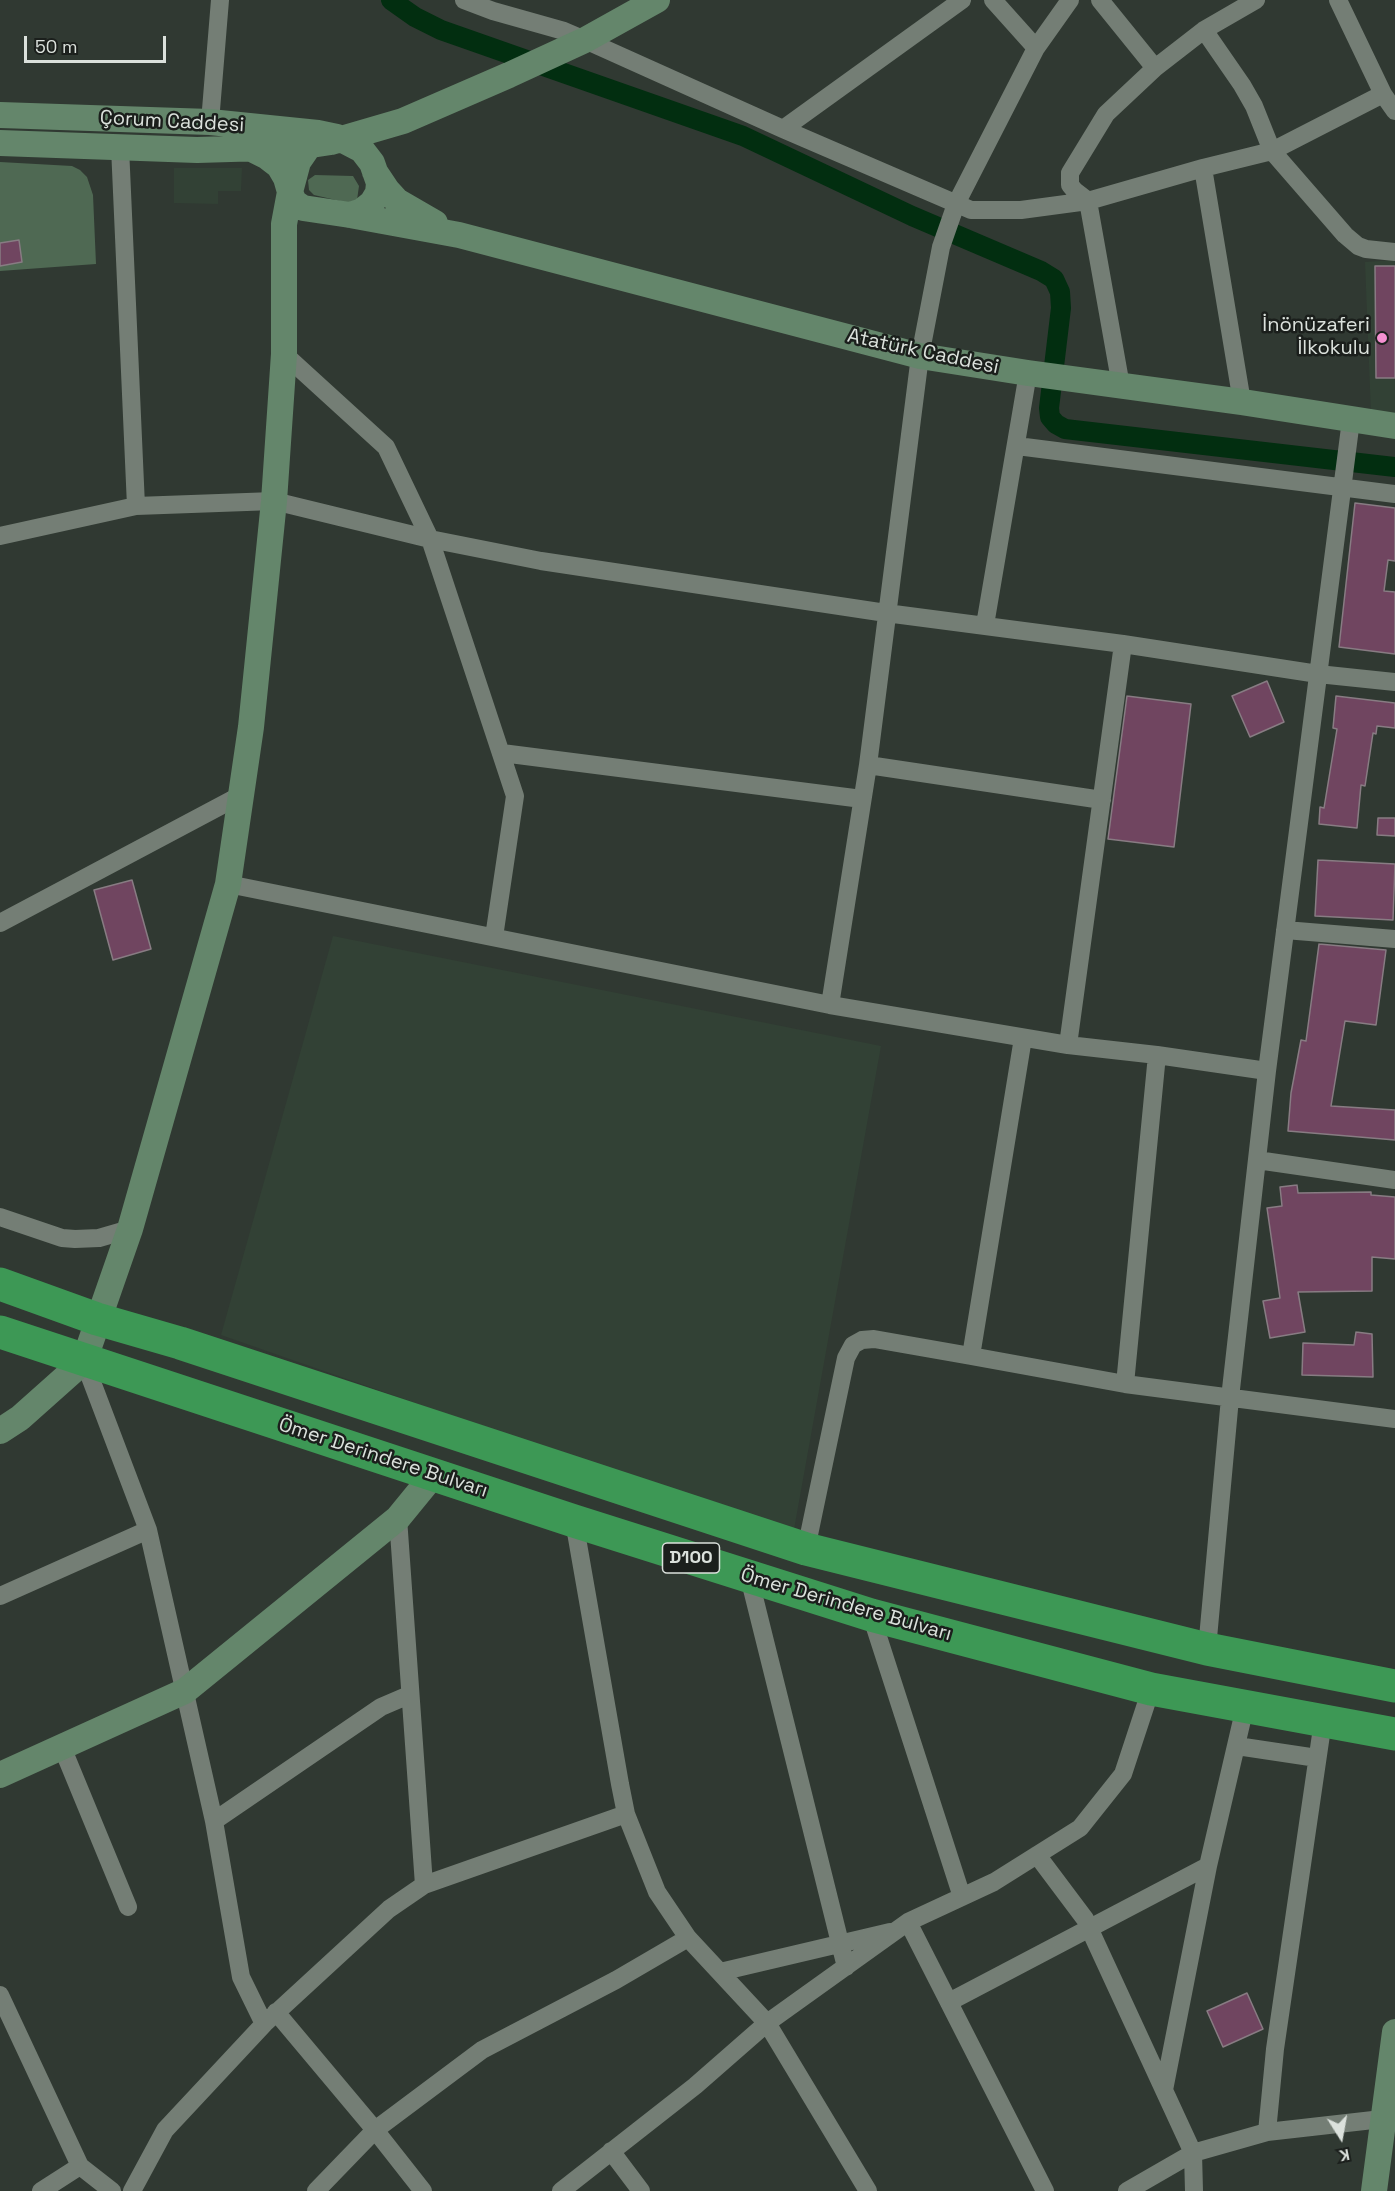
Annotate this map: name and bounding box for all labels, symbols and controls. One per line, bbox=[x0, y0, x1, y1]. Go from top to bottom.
scale bar bbox=[27, 24, 170, 62]
text: 50 m bbox=[35, 35, 77, 58]
street label: Çorum Caddesi bbox=[99, 106, 245, 138]
place label: İnönüzaferi İlkokulu bbox=[1262, 314, 1370, 361]
street label: Atatürk Caddesi bbox=[845, 324, 1001, 380]
marker: İnönüzaferi İlkokulu bbox=[1375, 331, 1389, 345]
street label: Ömer Derindere Bulvarı bbox=[275, 1413, 491, 1503]
road number: D100 bbox=[662, 1543, 720, 1573]
street label: Ömer Derindere Bulvarı bbox=[738, 1563, 954, 1647]
north arrow bbox=[1311, 2107, 1371, 2167]
text: K bbox=[1338, 2144, 1351, 2166]

